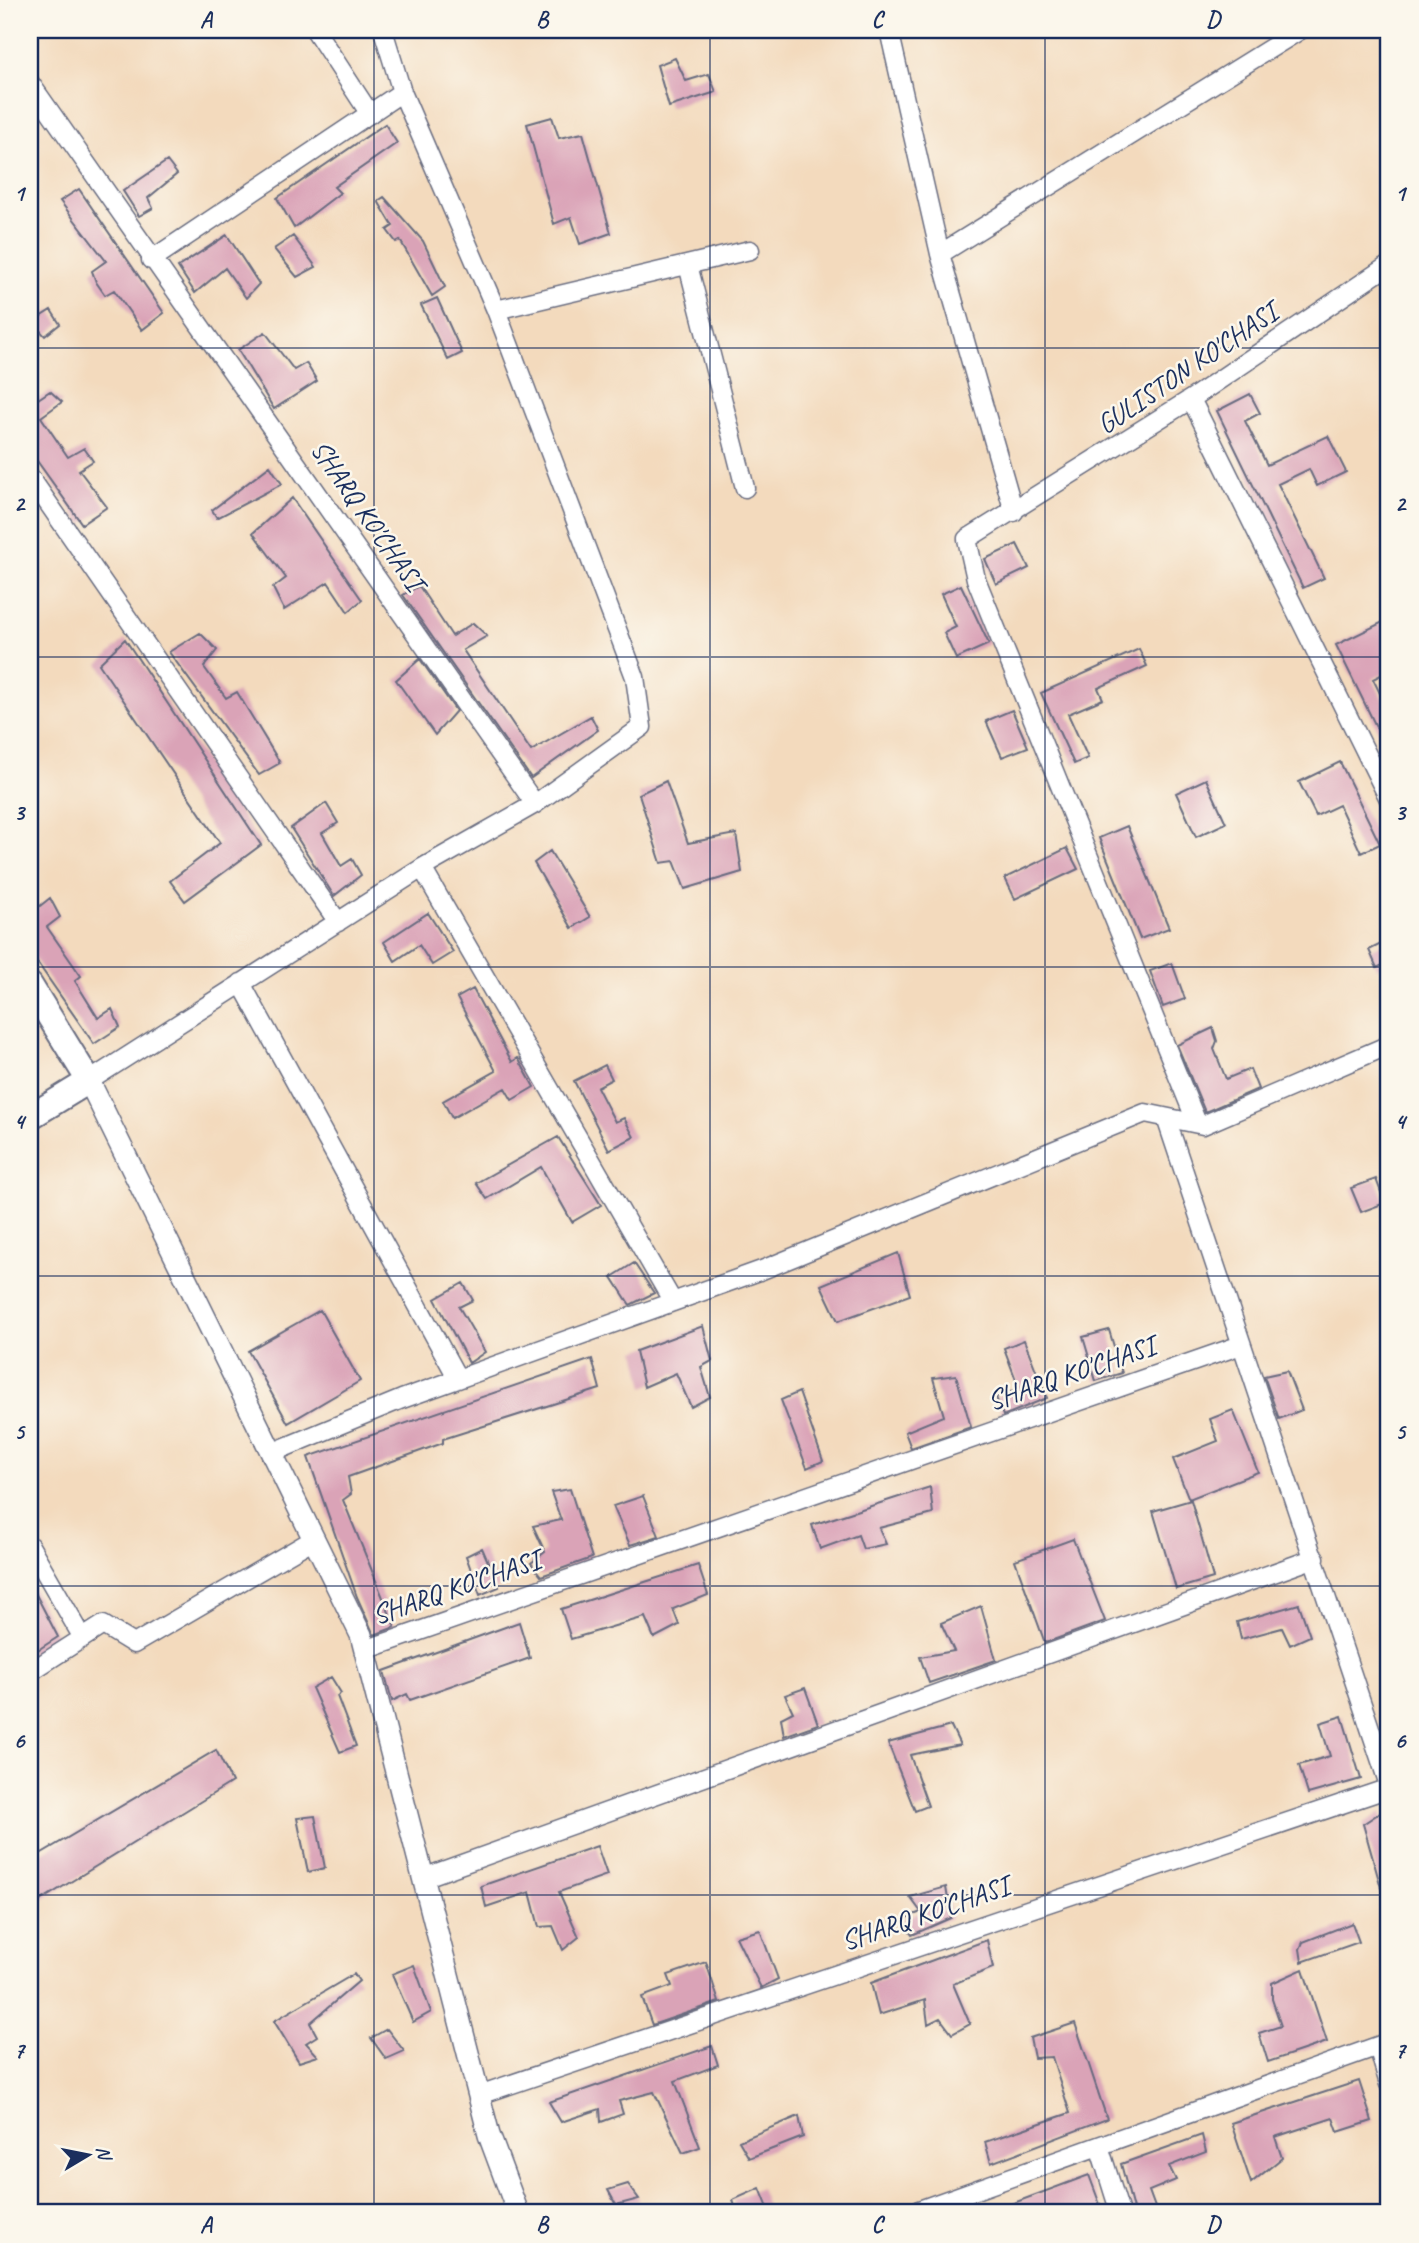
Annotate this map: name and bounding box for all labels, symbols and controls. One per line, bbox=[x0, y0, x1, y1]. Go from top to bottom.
text: A bbox=[200, 5, 214, 34]
text: B bbox=[536, 5, 550, 34]
text: C bbox=[872, 5, 886, 34]
text: D bbox=[1206, 5, 1222, 34]
text: 1 bbox=[14, 179, 27, 208]
text: 1 bbox=[1395, 179, 1408, 208]
street label: GULISTON KO'CHASI bbox=[1090, 291, 1289, 441]
street label: SHARQ KO'CHASI bbox=[303, 433, 436, 602]
text: 2 bbox=[14, 489, 27, 518]
text: 2 bbox=[1395, 489, 1408, 518]
text: 3 bbox=[14, 798, 27, 827]
text: 3 bbox=[1395, 798, 1408, 827]
text: 4 bbox=[14, 1107, 27, 1136]
text: 4 bbox=[1395, 1107, 1408, 1136]
street label: SHARQ KO'CHASI bbox=[982, 1326, 1165, 1418]
text: 5 bbox=[14, 1417, 26, 1446]
text: 5 bbox=[1395, 1417, 1407, 1446]
street label: SHARQ KO'CHASI bbox=[367, 1540, 550, 1632]
text: 6 bbox=[14, 1726, 27, 1755]
text: 6 bbox=[1395, 1726, 1408, 1755]
street label: SHARQ KO'CHASI bbox=[836, 1866, 1019, 1958]
text: 7 bbox=[14, 2036, 27, 2065]
text: 7 bbox=[1395, 2036, 1408, 2065]
north arrow bbox=[52, 2120, 122, 2190]
text: N bbox=[91, 2144, 117, 2163]
text: A bbox=[200, 2210, 214, 2239]
text: B bbox=[536, 2210, 550, 2239]
text: C bbox=[872, 2210, 886, 2239]
text: D bbox=[1206, 2210, 1222, 2239]

